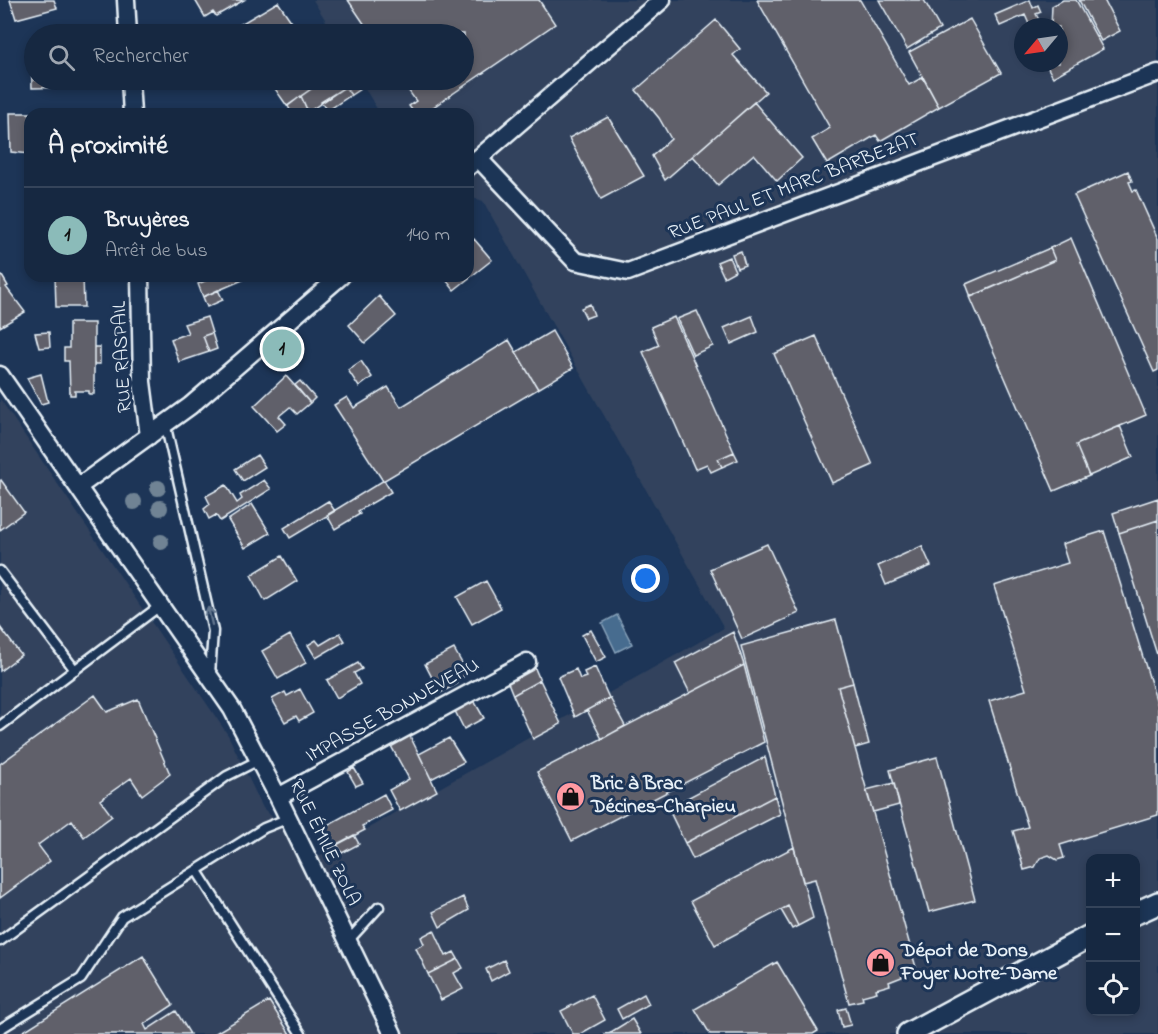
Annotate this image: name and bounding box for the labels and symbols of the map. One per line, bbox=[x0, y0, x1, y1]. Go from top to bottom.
north arrow bbox=[1014, 18, 1068, 72]
street label: RUE PAUL ET MARC BARBEZAT bbox=[664, 126, 924, 248]
street label: RUE RASPAIL bbox=[106, 300, 140, 414]
pin: 1 bbox=[262, 326, 302, 372]
your location bbox=[631, 564, 660, 593]
one-way arrow bbox=[204, 607, 215, 627]
street label: IMPASSE BONNEVEAU bbox=[301, 651, 485, 771]
place label: Bric à Brac Décines-Charpieu bbox=[590, 770, 736, 822]
street label: RUE ÉMILE ZOLA bbox=[281, 775, 367, 911]
shop icon: Bric à Brac Décines-Charpieu bbox=[554, 780, 586, 812]
place label: Dépot de Dons Foyer Notre-Dame bbox=[900, 937, 1058, 990]
shop icon: Dépot de Dons Foyer Notre-Dame bbox=[864, 946, 896, 978]

